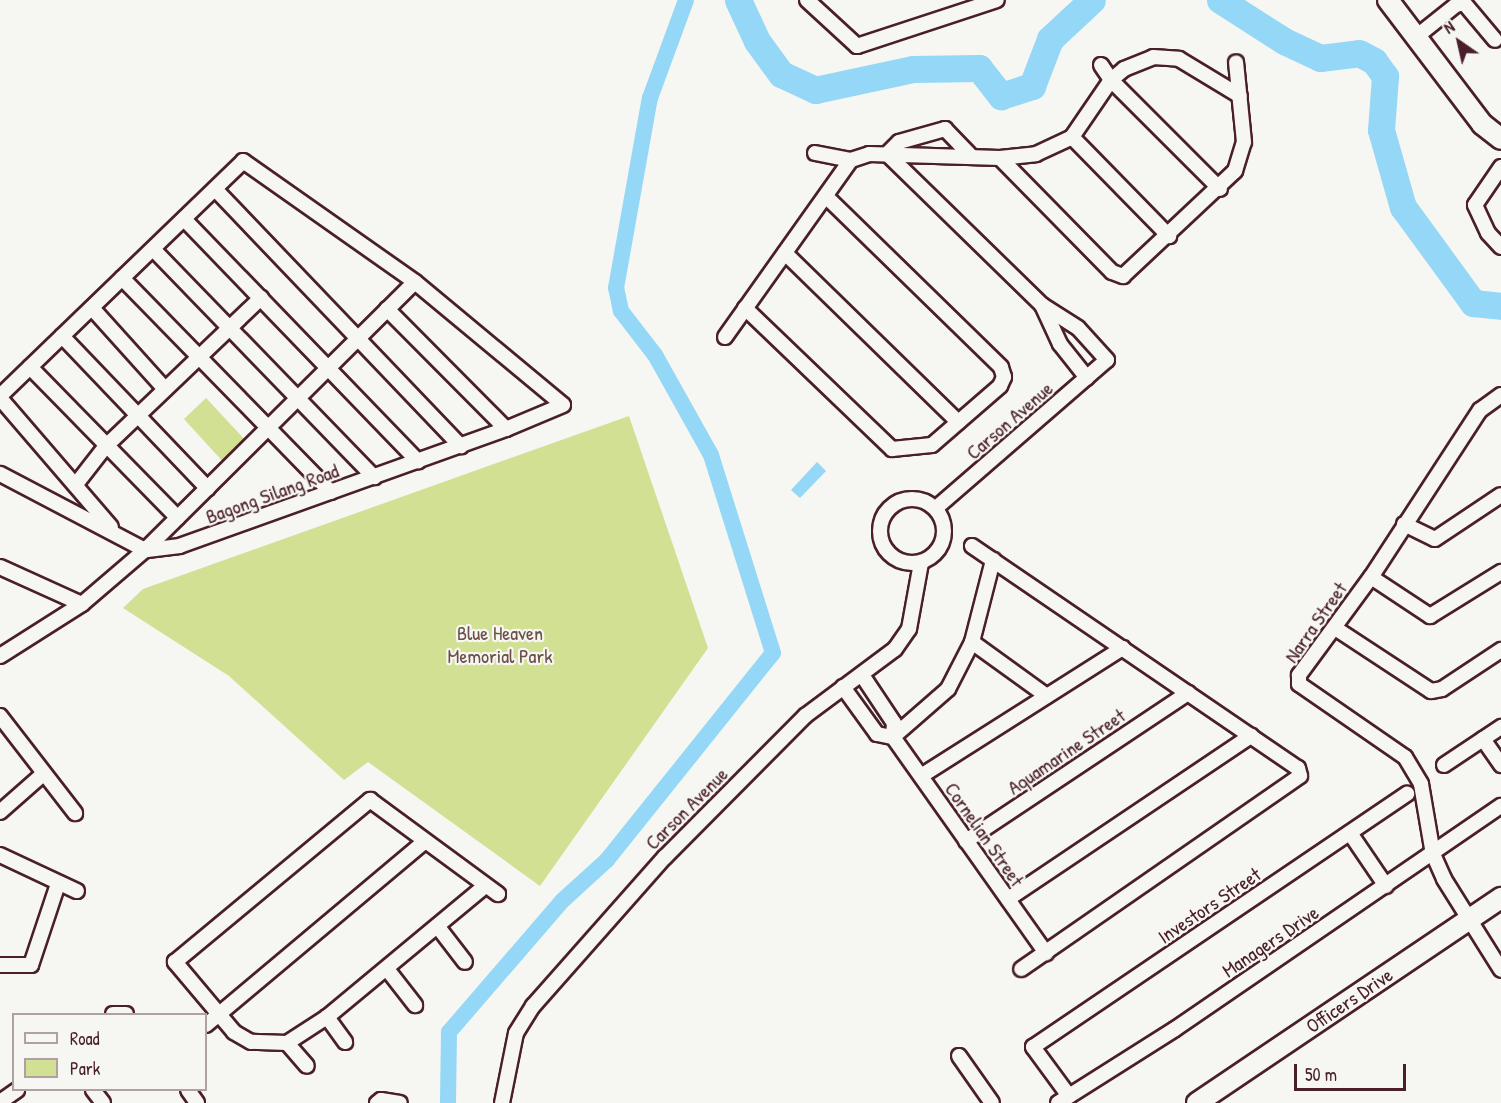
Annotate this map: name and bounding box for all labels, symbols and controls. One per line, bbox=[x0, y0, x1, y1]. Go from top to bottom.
north arrow bbox=[1429, 12, 1489, 72]
text: N bbox=[1439, 16, 1459, 39]
street label: Carson Avenue bbox=[961, 376, 1057, 464]
street label: Bagong Silang Road bbox=[202, 458, 342, 528]
street label: Narra Street bbox=[1279, 577, 1351, 667]
park label: Blue Heaven Memorial Park bbox=[448, 620, 552, 667]
street label: Aquamarine Street bbox=[1003, 703, 1129, 799]
street label: Carson Avenue bbox=[640, 762, 732, 854]
street label: Cornelian Street bbox=[940, 777, 1030, 891]
street label: Investors Street bbox=[1153, 862, 1265, 948]
street label: Managers Drive bbox=[1217, 900, 1323, 982]
street label: Officers Drive bbox=[1301, 962, 1397, 1038]
legend bbox=[12, 1013, 207, 1091]
text: Road bbox=[70, 1026, 100, 1051]
scale bar bbox=[1297, 1052, 1410, 1090]
text: Park bbox=[70, 1056, 100, 1081]
text: 50 m bbox=[1305, 1062, 1337, 1087]

